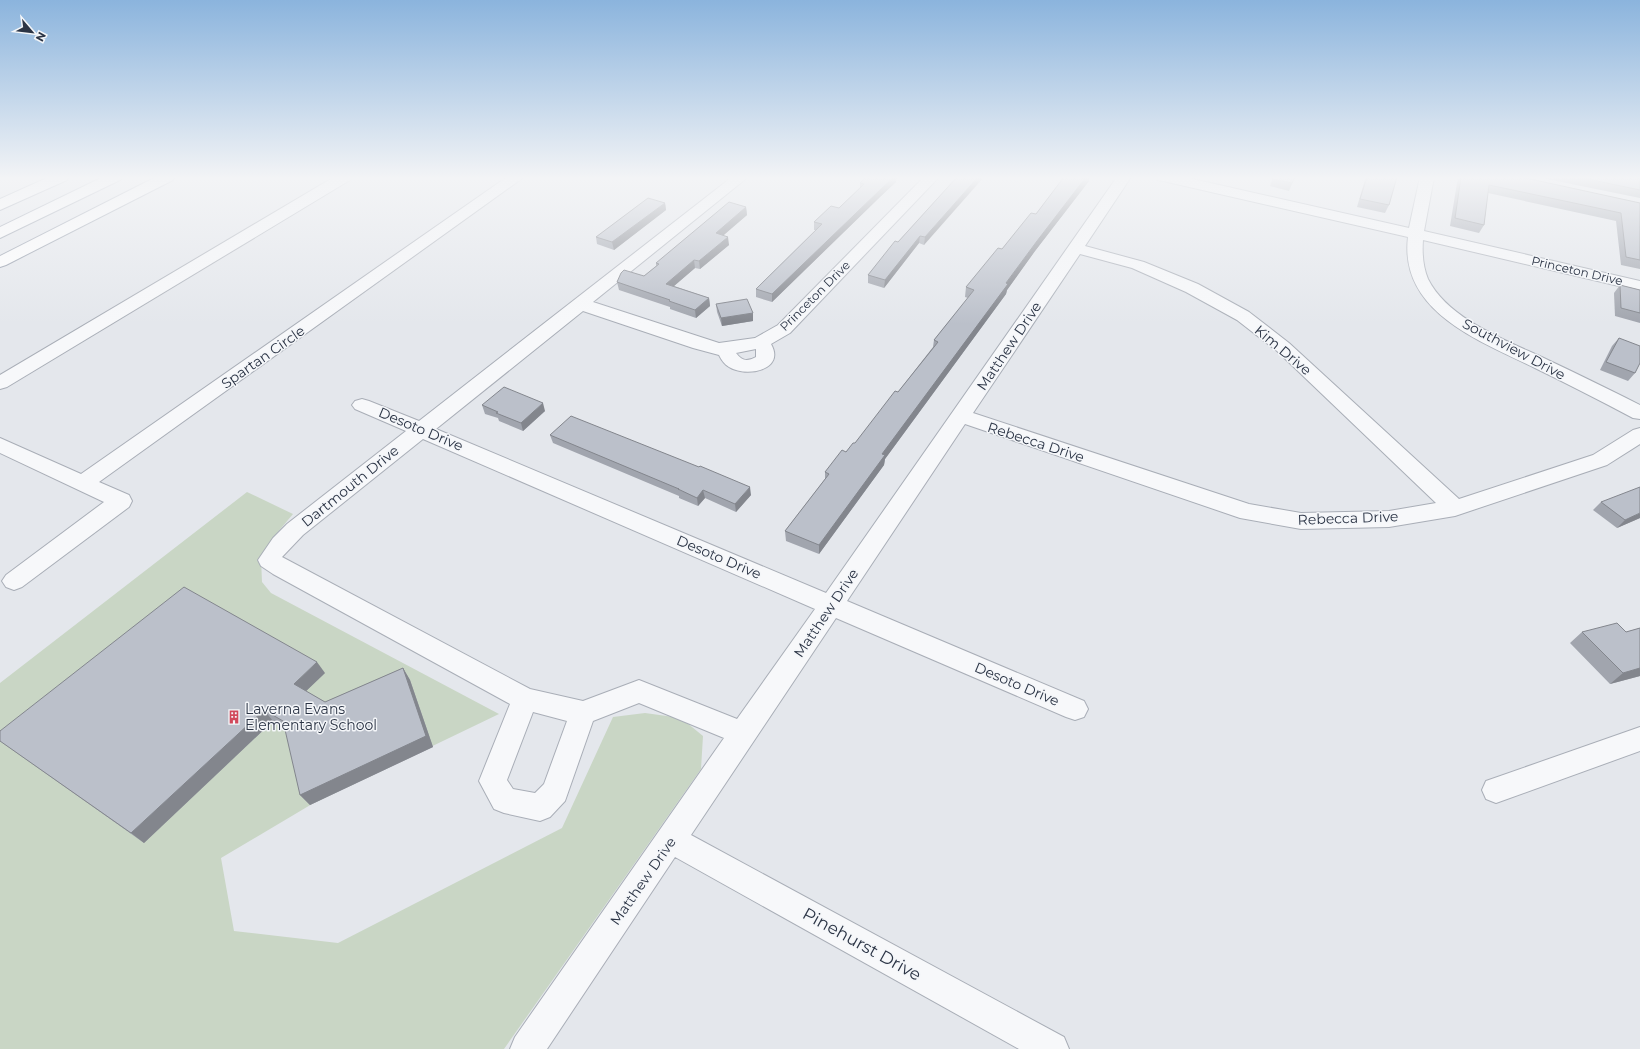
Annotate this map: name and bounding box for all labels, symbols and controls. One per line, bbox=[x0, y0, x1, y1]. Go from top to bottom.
north arrow bbox=[12, 12, 52, 52]
text: N bbox=[33, 29, 49, 44]
street label: Princeton Drive bbox=[1530, 253, 1624, 288]
street label: Princeton Drive bbox=[776, 257, 853, 334]
street label: Matthew Drive bbox=[973, 298, 1045, 394]
street label: Southview Drive bbox=[1459, 314, 1569, 384]
street label: Kim Drive bbox=[1251, 321, 1315, 379]
street label: Spartan Circle bbox=[218, 322, 308, 392]
street label: Desoto Drive bbox=[376, 403, 466, 455]
street label: Rebecca Drive bbox=[985, 418, 1087, 466]
street label: Dartmouth Drive bbox=[298, 441, 402, 531]
street label: Rebecca Drive bbox=[1297, 507, 1399, 529]
street label: Desoto Drive bbox=[674, 531, 764, 583]
street label: Matthew Drive bbox=[790, 565, 862, 661]
street label: Desoto Drive bbox=[972, 658, 1062, 710]
place label: Laverna Evans Elementary School bbox=[245, 700, 377, 734]
building icon: Laverna Evans Elementary School bbox=[226, 709, 242, 725]
street label: Matthew Drive bbox=[606, 834, 680, 928]
street label: Pinehurst Drive bbox=[799, 903, 925, 985]

